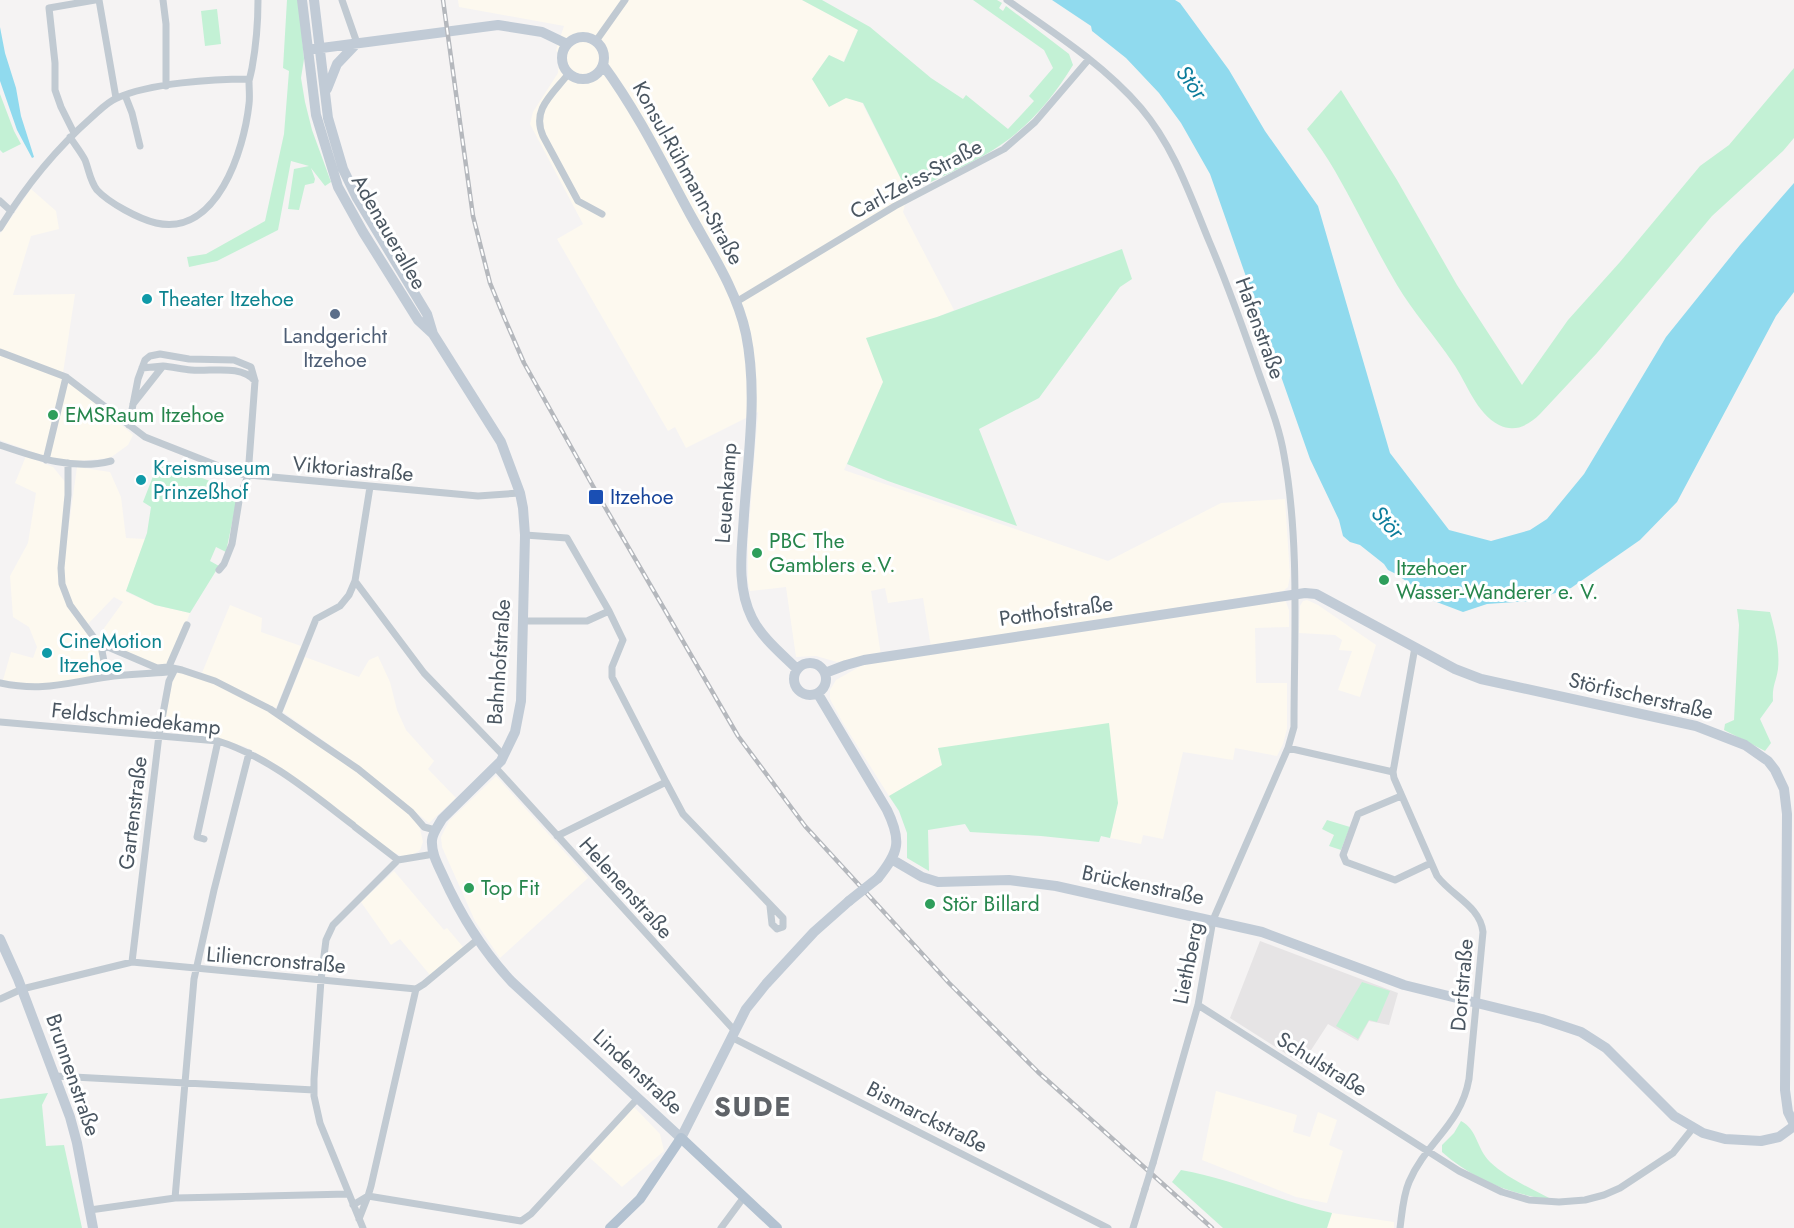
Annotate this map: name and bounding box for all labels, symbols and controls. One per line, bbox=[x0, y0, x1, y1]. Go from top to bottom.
water label: Stör bbox=[1169, 58, 1216, 107]
street label: Konsul-Rühmann-Straße bbox=[625, 76, 751, 270]
street label: Carl-Zeiss-Straße bbox=[845, 131, 988, 226]
street label: Adenauerallee bbox=[344, 169, 434, 295]
street label: Hafenstraße bbox=[1228, 273, 1292, 383]
place label: Theater Itzehoe bbox=[159, 284, 294, 314]
marker: Theater Itzehoe bbox=[140, 292, 154, 306]
marker: Landgericht Itzehoe bbox=[328, 307, 342, 321]
place label: Landgericht Itzehoe bbox=[283, 321, 387, 375]
place label: EMSRaum Itzehoe bbox=[65, 400, 224, 430]
marker: EMSRaum Itzehoe bbox=[46, 408, 60, 422]
street label: Leuenkamp bbox=[708, 442, 744, 544]
street label: Viktoriastraße bbox=[291, 449, 415, 489]
place label: Kreismuseum Prinzeßhof bbox=[153, 453, 271, 507]
marker: Kreismuseum Prinzeßhof bbox=[134, 473, 148, 487]
place label: Itzehoe bbox=[610, 482, 674, 512]
marker: Itzehoe bbox=[587, 488, 605, 506]
water label: Stör bbox=[1364, 498, 1413, 547]
place label: PBC The Gamblers e.V. bbox=[769, 526, 895, 580]
marker: PBC The Gamblers e.V. bbox=[750, 546, 764, 560]
place label: Itzehoer Wasser-Wanderer e. V. bbox=[1396, 553, 1598, 607]
marker: Itzehoer Wasser-Wanderer e. V. bbox=[1377, 573, 1391, 587]
street label: Potthofstraße bbox=[997, 588, 1115, 634]
street label: Bahnhofstraße bbox=[480, 598, 518, 726]
place label: CineMotion Itzehoe bbox=[59, 626, 162, 680]
marker: CineMotion Itzehoe bbox=[40, 646, 54, 660]
street label: Störfischerstraße bbox=[1566, 665, 1717, 727]
street label: Feldschmiedekamp bbox=[50, 695, 222, 743]
street label: Gartenstraße bbox=[111, 754, 155, 871]
street label: Helenenstraße bbox=[572, 830, 680, 946]
street label: Brückenstraße bbox=[1079, 857, 1207, 913]
place label: Top Fit bbox=[481, 873, 539, 903]
marker: Top Fit bbox=[462, 881, 476, 895]
place label: Stör Billard bbox=[942, 889, 1040, 919]
marker: Stör Billard bbox=[923, 897, 937, 911]
street label: Liethberg bbox=[1165, 919, 1211, 1007]
street label: Dorfstraße bbox=[1443, 937, 1481, 1032]
street label: Liliencronstraße bbox=[205, 939, 347, 981]
street label: Brunnenstraße bbox=[38, 1010, 108, 1140]
street label: Lindenstraße bbox=[586, 1022, 690, 1122]
street label: Schulstraße bbox=[1271, 1024, 1373, 1104]
street label: Bismarckstraße bbox=[861, 1074, 993, 1160]
district label: SUDE bbox=[714, 1087, 792, 1126]

